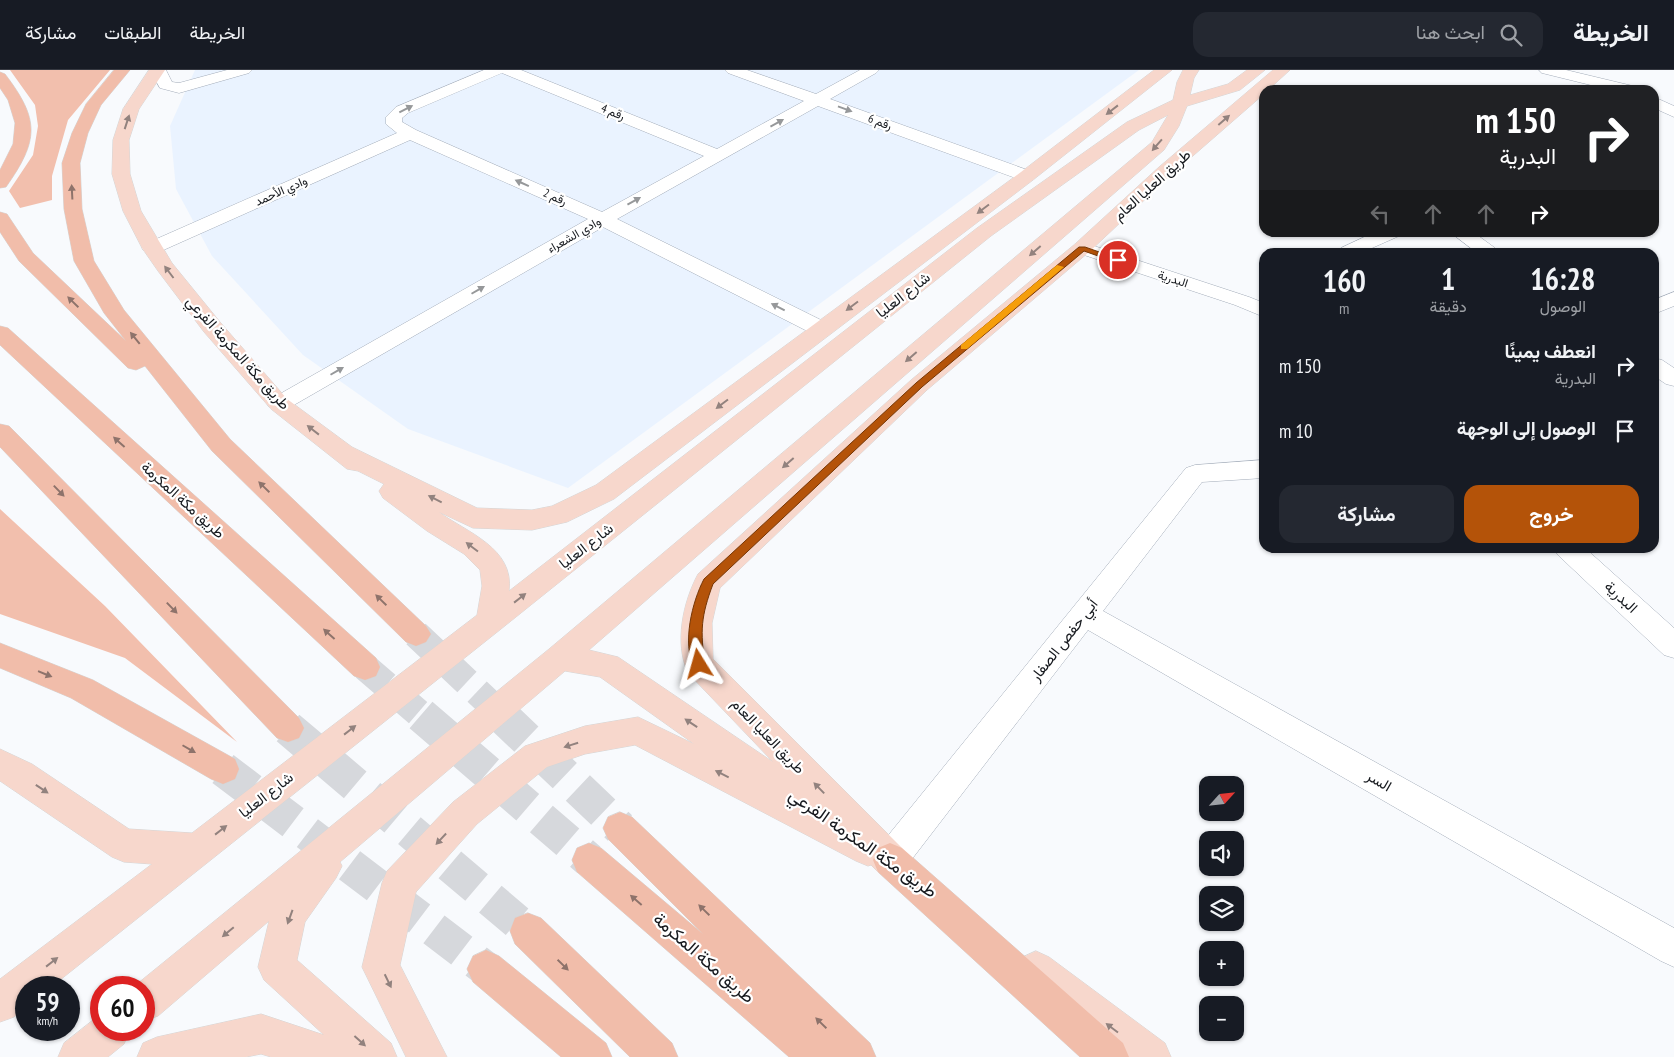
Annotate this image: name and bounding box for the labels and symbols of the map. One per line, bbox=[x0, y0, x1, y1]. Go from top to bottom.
street label: رقم 4 bbox=[599, 100, 627, 124]
one-way arrow bbox=[399, 105, 414, 113]
one-way arrow bbox=[1106, 105, 1119, 116]
one-way arrow bbox=[838, 106, 853, 113]
street label: رقم 6 bbox=[866, 110, 894, 134]
one-way arrow bbox=[123, 114, 131, 129]
one-way arrow bbox=[1218, 114, 1230, 126]
one-way arrow bbox=[770, 118, 783, 127]
one-way arrow bbox=[1152, 139, 1163, 152]
street label: طريق العليا العام bbox=[1109, 145, 1195, 225]
street label: وادي الأحمد bbox=[252, 172, 311, 211]
one-way arrow bbox=[515, 178, 529, 186]
one-way arrow bbox=[68, 184, 76, 200]
street label: رقم 2 bbox=[541, 185, 569, 209]
one-way arrow bbox=[628, 197, 641, 206]
one-way arrow bbox=[976, 204, 989, 214]
street label: وادي الشعراء bbox=[544, 213, 605, 259]
pin bbox=[1097, 239, 1139, 281]
one-way arrow bbox=[1028, 246, 1041, 257]
one-way arrow bbox=[163, 266, 174, 279]
street label: شارع العليا bbox=[872, 267, 935, 323]
street label: البدرية bbox=[1156, 267, 1190, 291]
one-way arrow bbox=[471, 286, 485, 294]
street label: طريق مكة المكرمة الفرعي bbox=[179, 292, 295, 416]
one-way arrow bbox=[67, 296, 79, 308]
one-way arrow bbox=[845, 301, 859, 311]
one-way arrow bbox=[771, 303, 785, 311]
one-way arrow bbox=[129, 332, 140, 345]
one-way arrow bbox=[906, 351, 918, 363]
one-way arrow bbox=[330, 366, 343, 375]
one-way arrow bbox=[716, 398, 729, 409]
one-way arrow bbox=[307, 424, 320, 435]
one-way arrow bbox=[113, 436, 125, 448]
street label: طريق مكة المكرمة bbox=[137, 457, 229, 543]
one-way arrow bbox=[781, 457, 794, 468]
one-way arrow bbox=[258, 481, 270, 493]
one-way arrow bbox=[53, 485, 65, 497]
one-way arrow bbox=[428, 495, 442, 503]
street label: شارع العليا bbox=[555, 518, 618, 574]
one-way arrow bbox=[465, 542, 479, 552]
street label: البدرية bbox=[1601, 577, 1642, 617]
one-way arrow bbox=[513, 593, 526, 604]
one-way arrow bbox=[375, 594, 387, 606]
street label: أبي حفص الصفار bbox=[1025, 594, 1105, 688]
one-way arrow bbox=[166, 602, 178, 614]
one-way arrow bbox=[324, 628, 336, 640]
position arrow bbox=[672, 637, 724, 689]
one-way arrow bbox=[38, 670, 52, 678]
street label: طريق العليا العام bbox=[727, 694, 809, 778]
one-way arrow bbox=[684, 719, 698, 728]
one-way arrow bbox=[343, 725, 356, 736]
one-way arrow bbox=[563, 741, 578, 749]
one-way arrow bbox=[182, 745, 195, 754]
street label: السر bbox=[1362, 765, 1395, 795]
street label: شارع العليا bbox=[235, 767, 298, 823]
one-way arrow bbox=[714, 770, 729, 778]
north arrow bbox=[1199, 776, 1244, 821]
one-way arrow bbox=[813, 782, 825, 794]
street label: طريق مكة المكرمة الفرعي bbox=[782, 783, 942, 906]
one-way arrow bbox=[35, 784, 48, 794]
one-way arrow bbox=[215, 824, 228, 835]
one-way arrow bbox=[435, 832, 447, 844]
one-way arrow bbox=[630, 894, 642, 906]
one-way arrow bbox=[699, 904, 711, 916]
street label: طريق مكة المكرمة bbox=[649, 907, 760, 1008]
one-way arrow bbox=[285, 910, 293, 925]
one-way arrow bbox=[222, 927, 235, 938]
one-way arrow bbox=[45, 957, 59, 967]
one-way arrow bbox=[557, 959, 569, 971]
one-way arrow bbox=[384, 974, 392, 988]
speed limit sign: 60 bbox=[90, 976, 155, 1041]
one-way arrow bbox=[815, 1017, 827, 1029]
one-way arrow bbox=[1106, 1022, 1119, 1033]
one-way arrow bbox=[353, 1035, 365, 1047]

